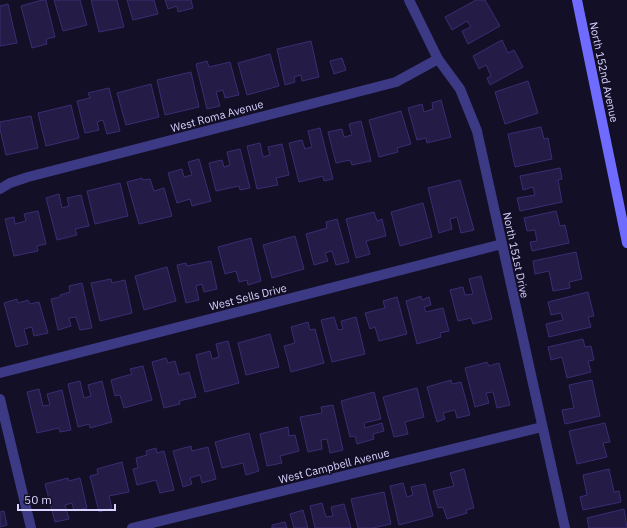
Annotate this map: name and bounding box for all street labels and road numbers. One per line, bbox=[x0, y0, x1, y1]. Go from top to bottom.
street label: North 152nd Avenue bbox=[586, 20, 622, 124]
street label: West Roma Avenue bbox=[169, 97, 265, 135]
street label: North 151st Drive bbox=[500, 211, 532, 299]
street label: West Sells Drive bbox=[208, 281, 288, 313]
street label: West Campbell Avenue bbox=[277, 445, 391, 487]

